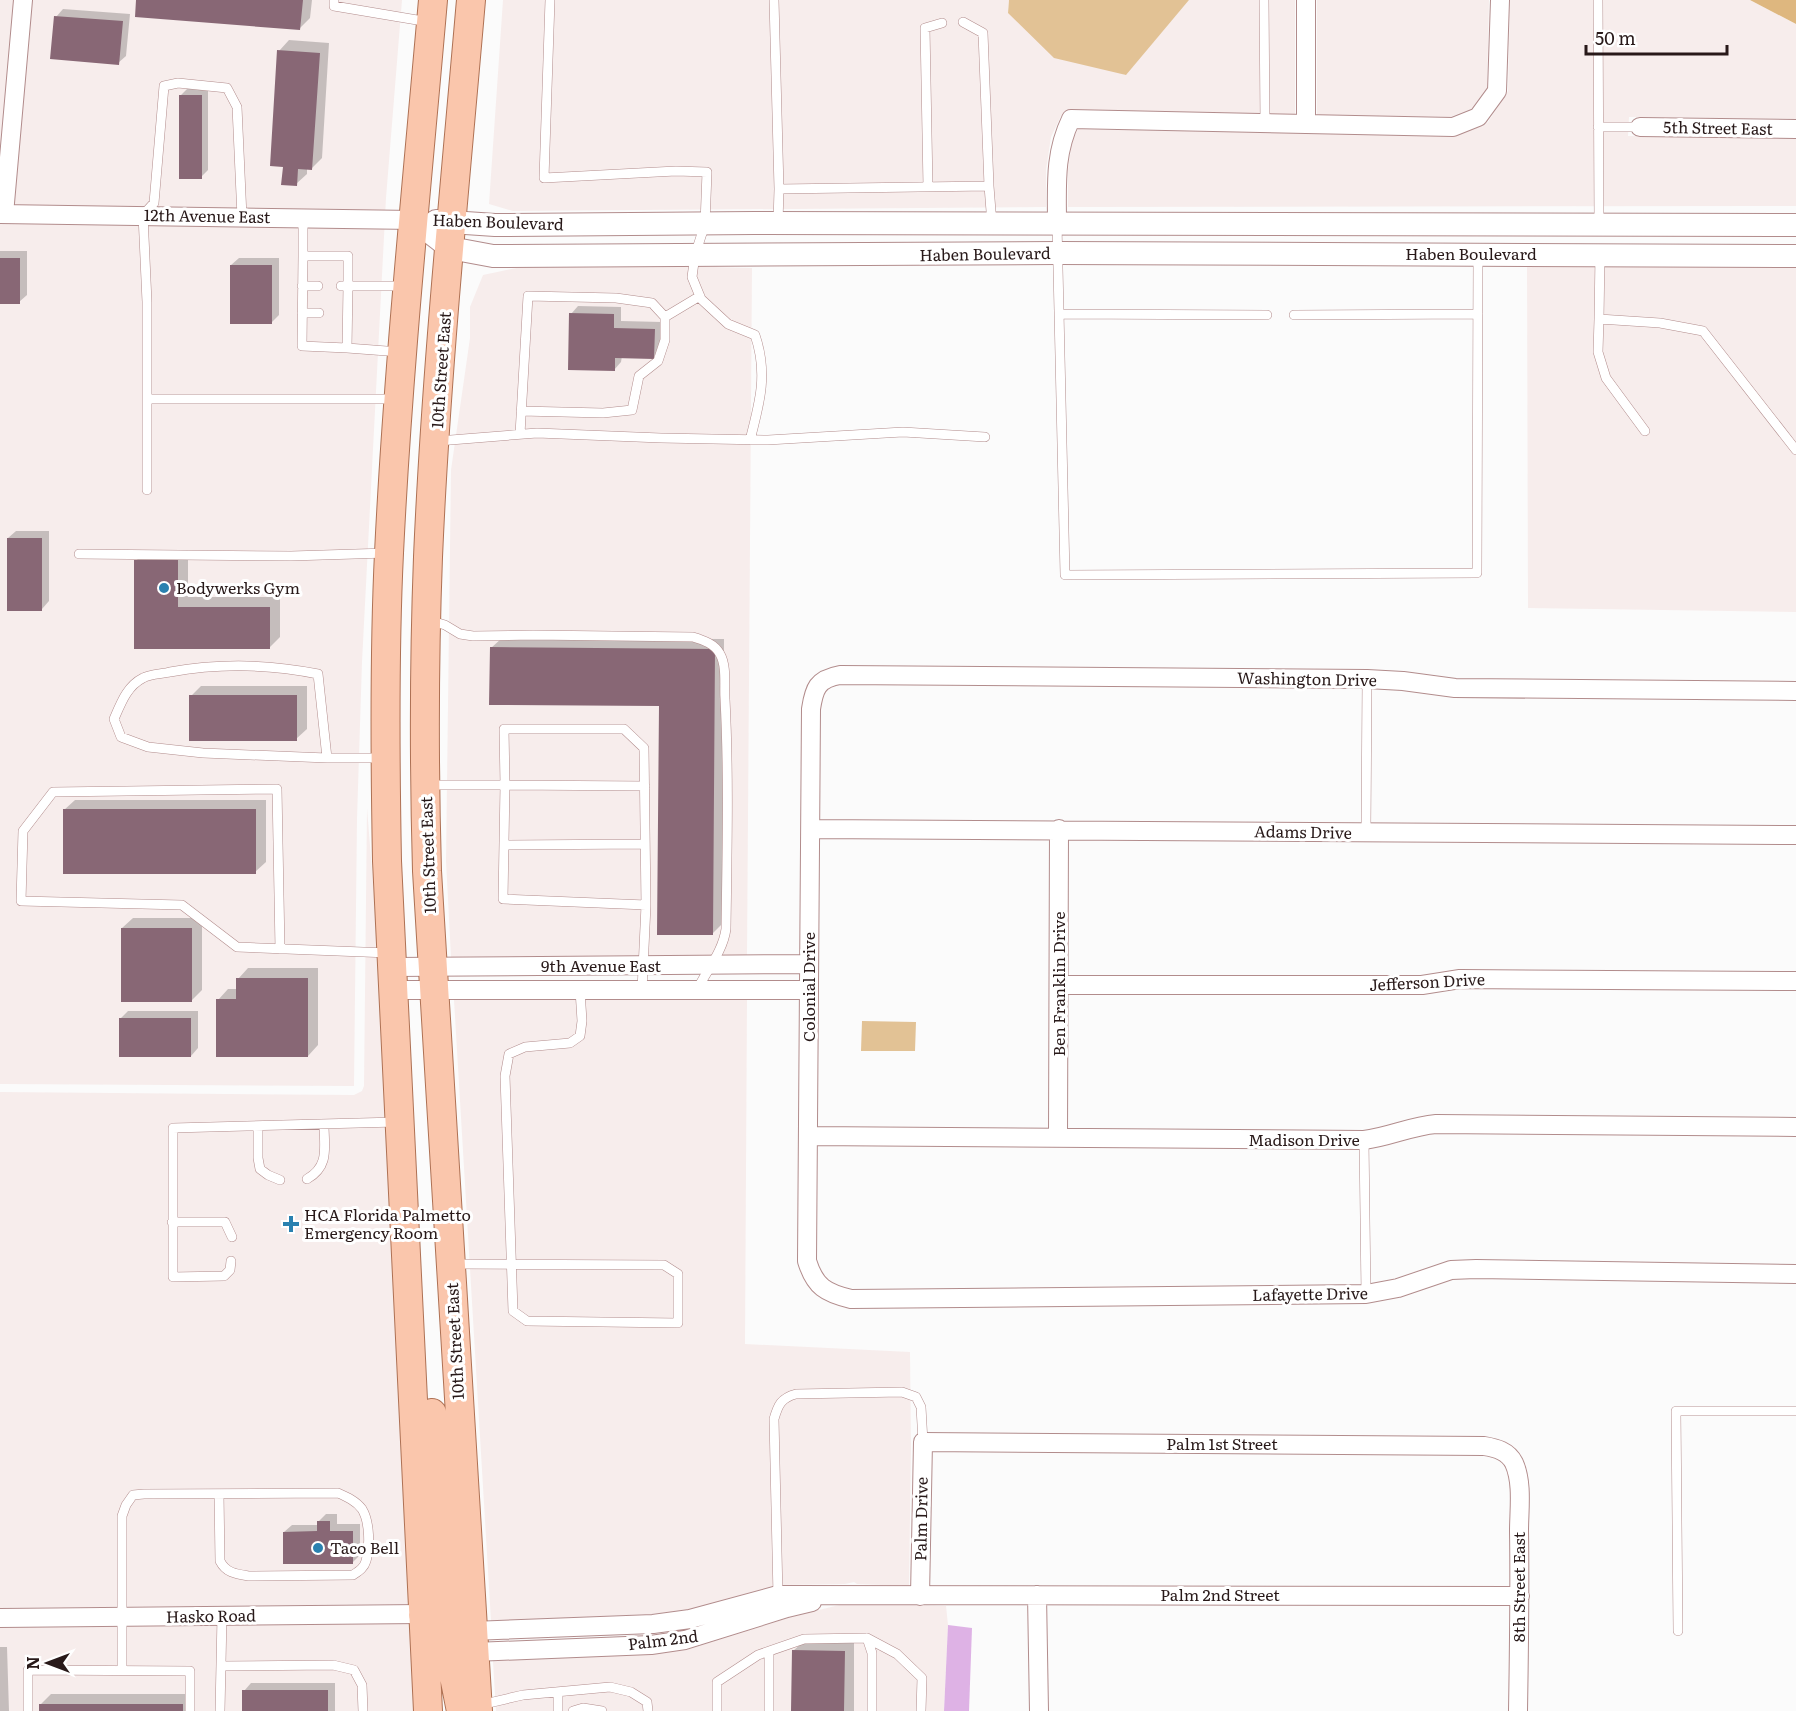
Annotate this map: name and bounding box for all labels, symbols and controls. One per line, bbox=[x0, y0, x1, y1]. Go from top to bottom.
scale bar bbox=[1586, 18, 1727, 56]
text: 50 m bbox=[1595, 24, 1636, 51]
street label: 5th Street East bbox=[1663, 114, 1774, 140]
street label: 12th Avenue East bbox=[144, 202, 271, 228]
street label: Haben Boulevard bbox=[432, 207, 564, 235]
street label: Haben Boulevard bbox=[919, 240, 1051, 266]
street label: Haben Boulevard bbox=[1405, 241, 1537, 265]
street label: 10th Street East bbox=[424, 310, 456, 429]
place label: Bodywerks Gym bbox=[176, 575, 300, 599]
marker: Bodywerks Gym bbox=[157, 581, 171, 595]
street label: Washington Drive bbox=[1237, 665, 1377, 691]
street label: 10th Street East bbox=[413, 796, 441, 914]
street label: Adams Drive bbox=[1254, 818, 1352, 844]
street label: Ben Franklin Drive bbox=[1046, 912, 1070, 1056]
street label: Colonial Drive bbox=[796, 932, 820, 1042]
street label: 9th Avenue East bbox=[541, 953, 662, 977]
street label: Jefferson Drive bbox=[1368, 966, 1485, 996]
street label: Madison Drive bbox=[1248, 1127, 1360, 1151]
place label: HCA Florida Palmetto Emergency Room bbox=[304, 1202, 471, 1244]
marker: HCA Florida Palmetto Emergency Room bbox=[282, 1215, 300, 1233]
street label: Lafayette Drive bbox=[1252, 1280, 1368, 1306]
street label: 10th Street East bbox=[439, 1281, 469, 1400]
street label: Palm 1st Street bbox=[1166, 1431, 1278, 1455]
street label: Palm Drive bbox=[907, 1477, 933, 1561]
street label: 8th Street East bbox=[1506, 1531, 1530, 1642]
place label: Taco Bell bbox=[330, 1535, 399, 1559]
marker: Taco Bell bbox=[311, 1541, 325, 1555]
street label: Palm 2nd Street bbox=[1160, 1582, 1280, 1606]
street label: Hasko Road bbox=[166, 1602, 256, 1628]
street label: Palm 2nd bbox=[626, 1623, 700, 1655]
north arrow bbox=[18, 1633, 78, 1693]
text: N bbox=[20, 1656, 44, 1670]

